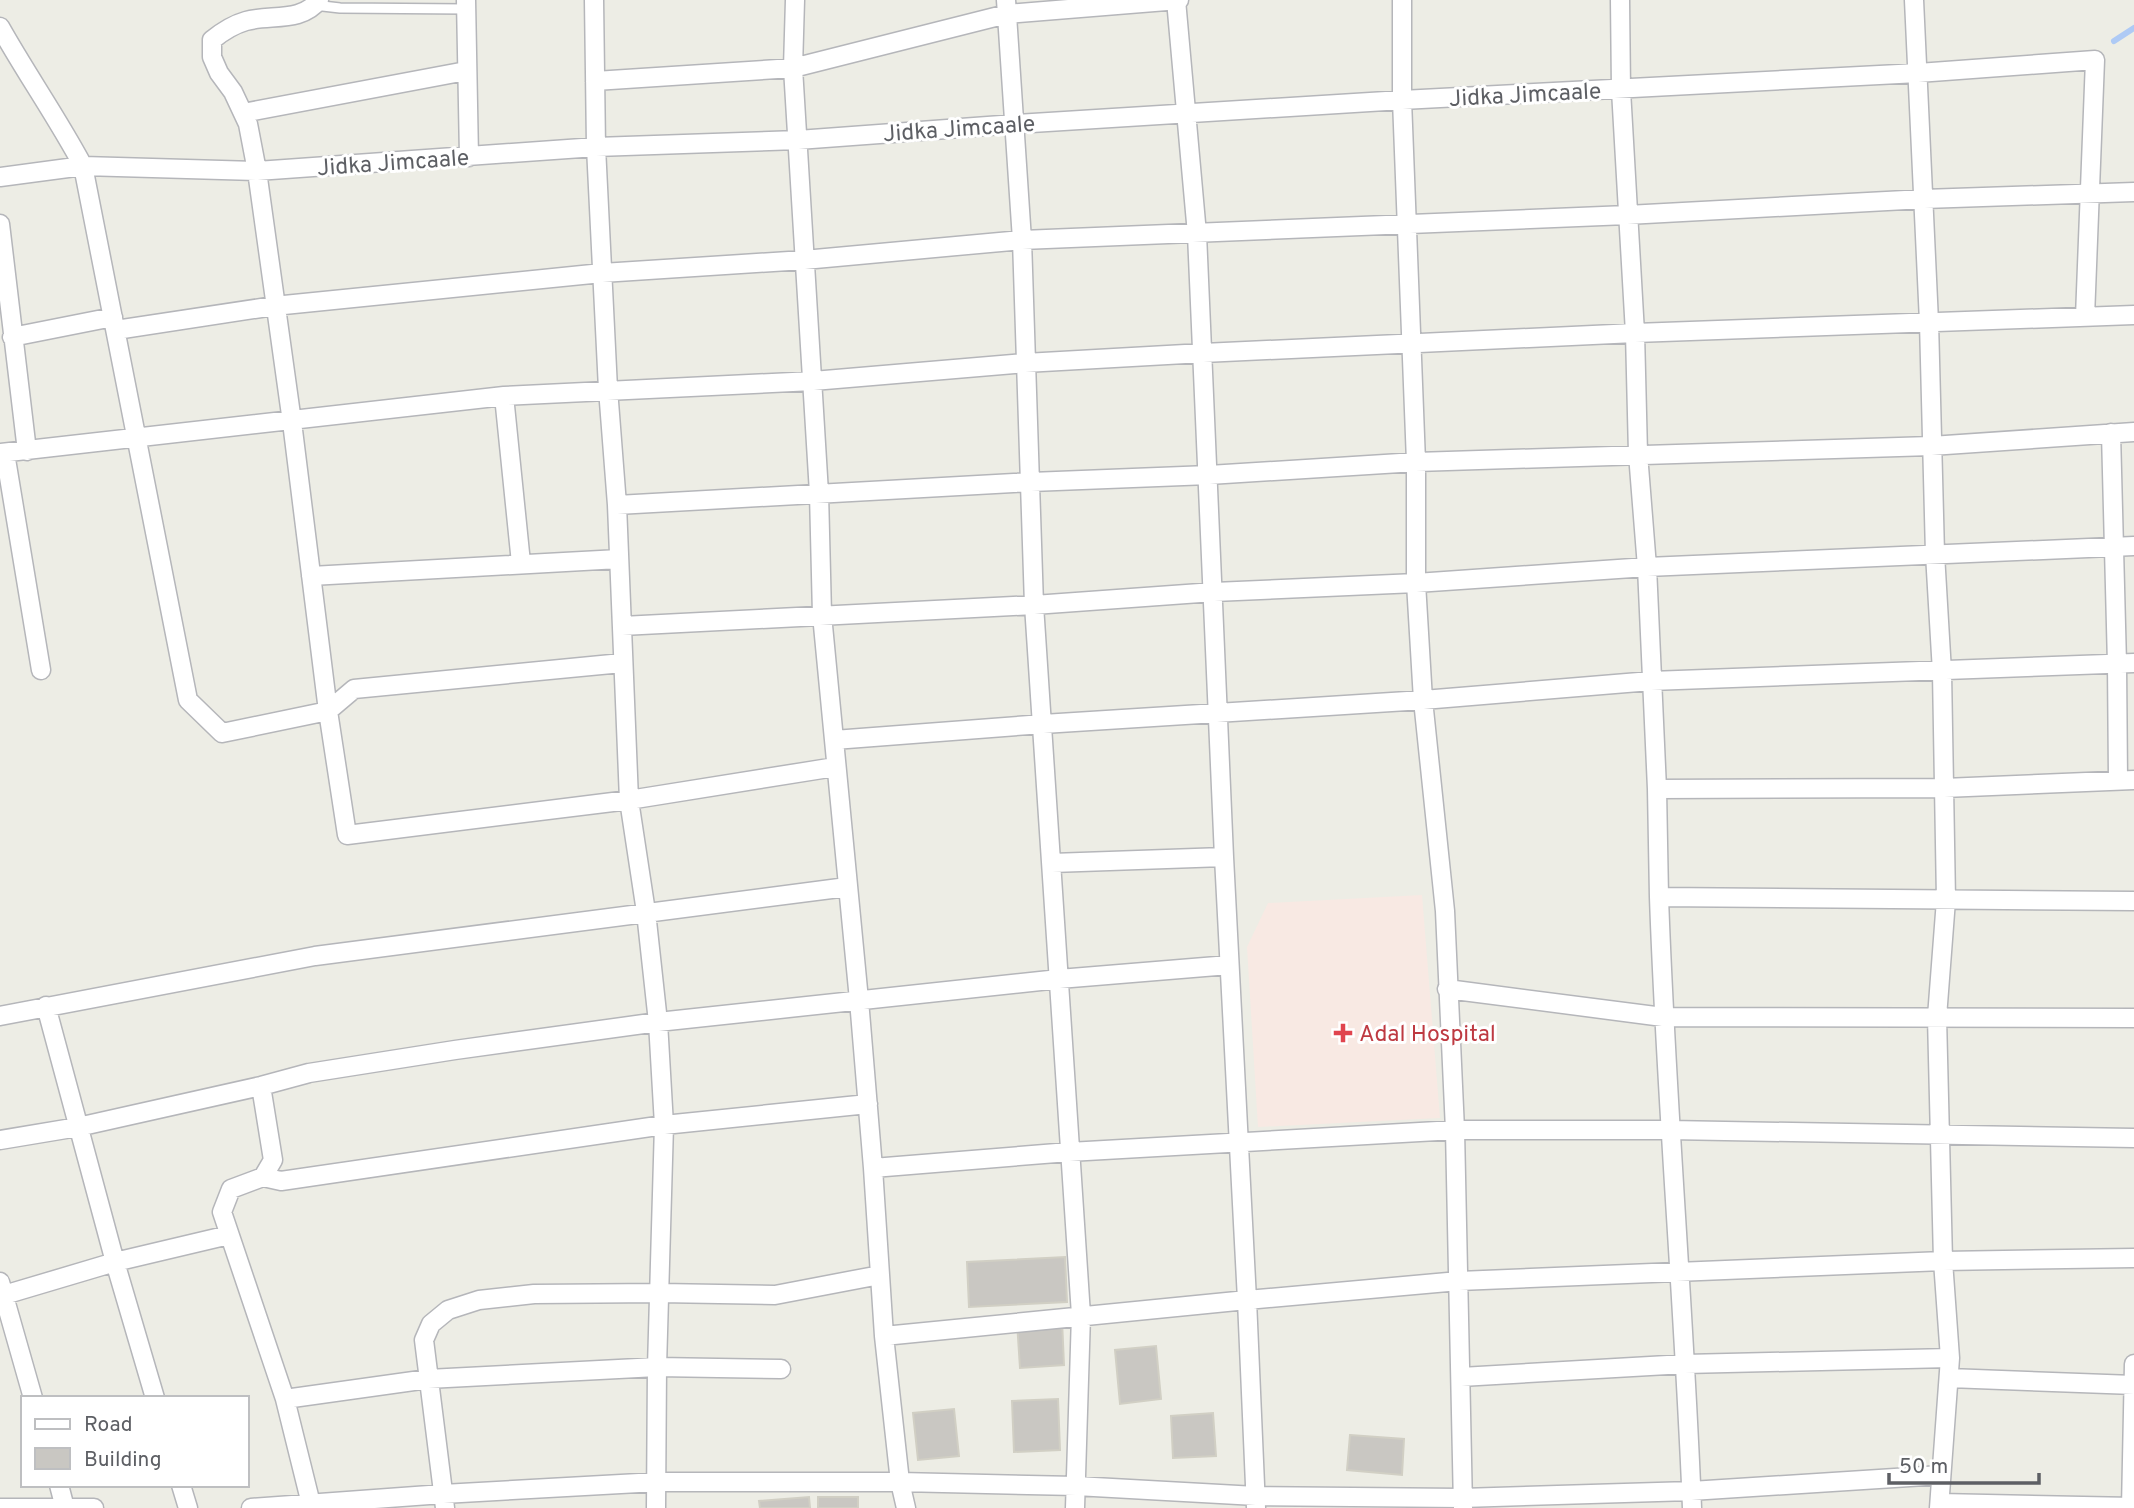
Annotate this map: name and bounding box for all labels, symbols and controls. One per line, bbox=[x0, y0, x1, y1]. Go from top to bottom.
street label: Jidka Jimcaale bbox=[1448, 78, 1602, 115]
street label: Jidka Jimcaale bbox=[882, 111, 1036, 150]
street label: Jidka Jimcaale bbox=[316, 145, 470, 184]
place label: Adal Hospital bbox=[1359, 1021, 1496, 1050]
marker: Adal Hospital bbox=[1333, 1023, 1353, 1043]
legend bbox=[21, 1396, 248, 1487]
text: Road bbox=[84, 1412, 133, 1439]
scale bar bbox=[1889, 1442, 2039, 1486]
text: Building bbox=[84, 1447, 162, 1474]
text: 50 m bbox=[1899, 1454, 1948, 1481]

